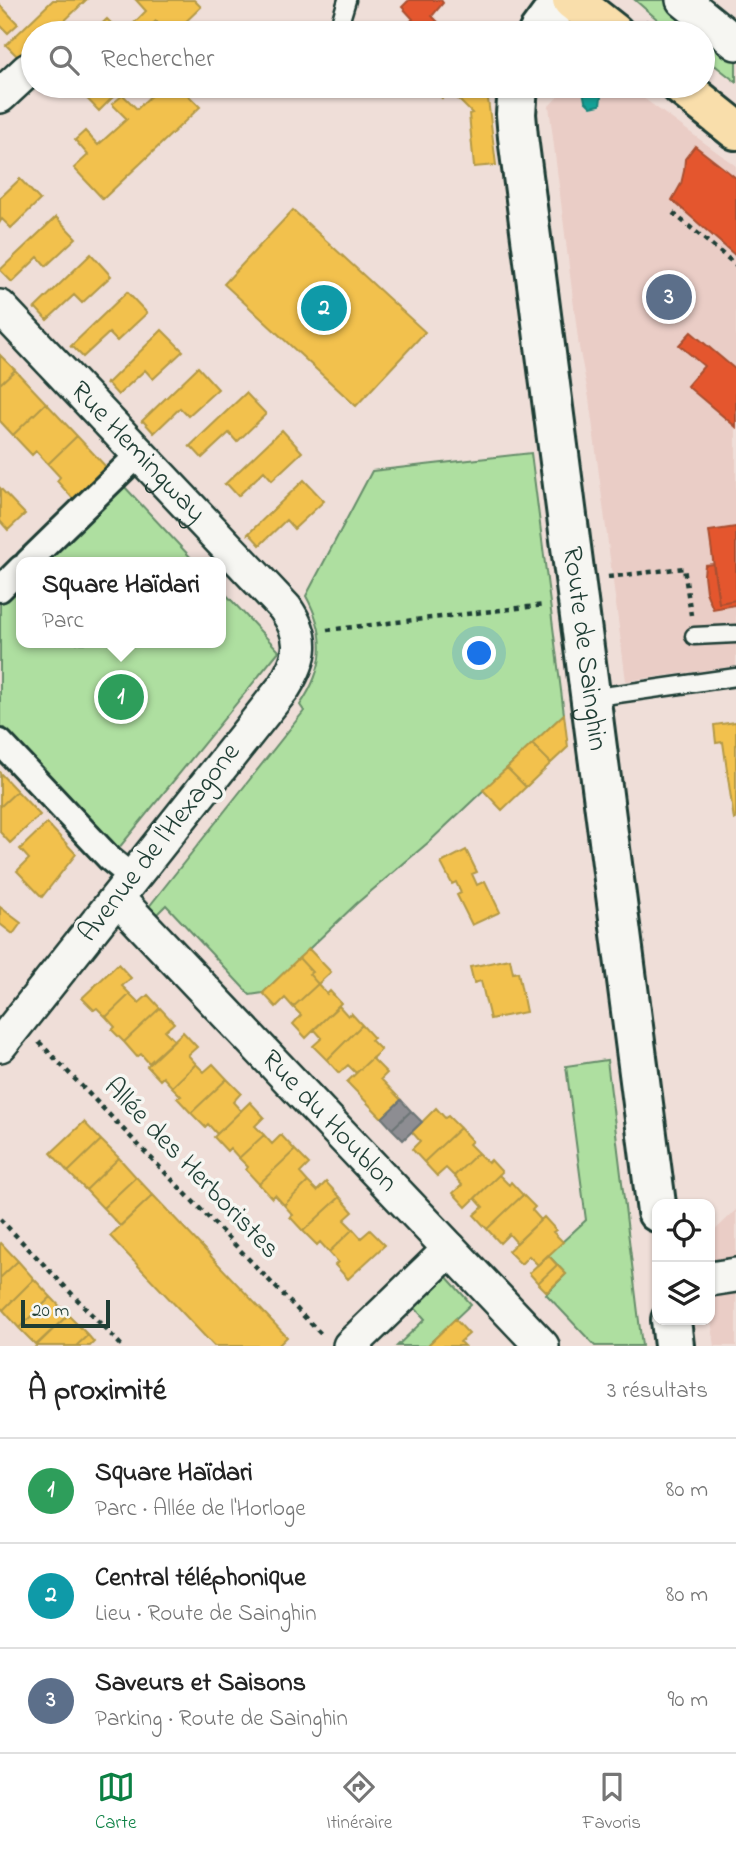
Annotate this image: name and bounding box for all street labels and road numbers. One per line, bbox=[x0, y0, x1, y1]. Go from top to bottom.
street label: Rue Hemingway bbox=[60, 372, 215, 532]
street label: Route de Sainghin bbox=[551, 544, 618, 753]
street label: Avenue de l'Hexagone bbox=[69, 734, 251, 952]
street label: Rue du Houblon bbox=[251, 1041, 407, 1202]
street label: Allée des Herboristes bbox=[93, 1069, 289, 1269]

